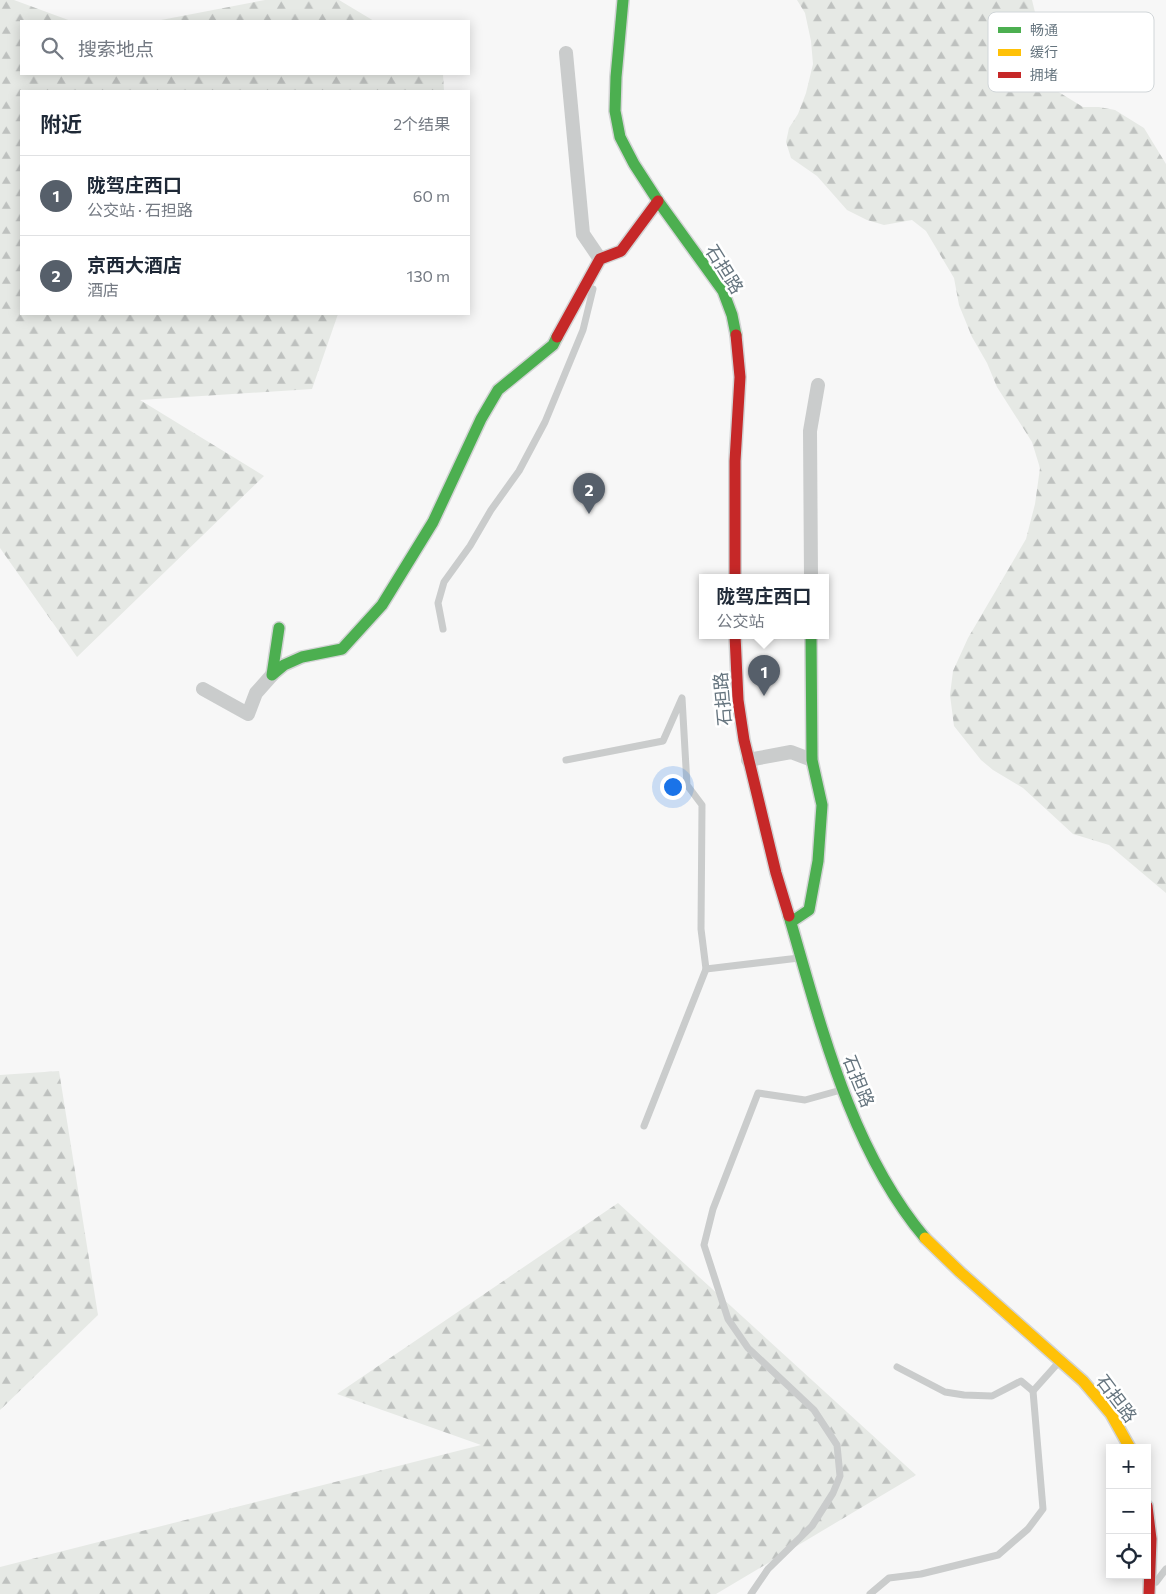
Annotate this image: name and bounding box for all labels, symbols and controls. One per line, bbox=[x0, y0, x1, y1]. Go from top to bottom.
legend bbox=[988, 12, 1154, 92]
search box bbox=[20, 20, 470, 75]
text: 畅通 bbox=[1030, 21, 1058, 38]
icon: search bbox=[38, 34, 66, 62]
text: 搜索地点 bbox=[78, 37, 154, 60]
text: 缓行 bbox=[1030, 43, 1058, 60]
text: 拥堵 bbox=[1030, 66, 1058, 83]
text: 附近 bbox=[40, 111, 82, 136]
text: 2个结果 bbox=[393, 114, 450, 133]
text: 陇驾庄西口 bbox=[87, 173, 182, 196]
text: 1 bbox=[52, 186, 60, 205]
text: 60 m bbox=[413, 186, 450, 205]
text: 公交站 · 石担路 bbox=[87, 200, 193, 219]
street label: 石担路 bbox=[701, 240, 749, 298]
text: 京西大酒店 bbox=[87, 253, 182, 276]
text: 2 bbox=[51, 266, 61, 285]
text: 130 m bbox=[407, 266, 450, 285]
text: 酒店 bbox=[87, 280, 119, 299]
pin: 2 bbox=[573, 473, 605, 514]
popup bbox=[699, 574, 829, 639]
text: 陇驾庄西口 bbox=[716, 584, 812, 607]
text: 公交站 bbox=[716, 611, 765, 630]
pin: 1 bbox=[748, 655, 780, 696]
street label: 石担路 bbox=[709, 671, 735, 727]
your location bbox=[660, 774, 686, 800]
street label: 石担路 bbox=[839, 1052, 879, 1110]
street label: 石担路 bbox=[1092, 1370, 1142, 1426]
map controls bbox=[1106, 1444, 1151, 1579]
button: + bbox=[1106, 1444, 1151, 1489]
button: − bbox=[1106, 1489, 1151, 1534]
button: locate bbox=[1106, 1534, 1151, 1579]

